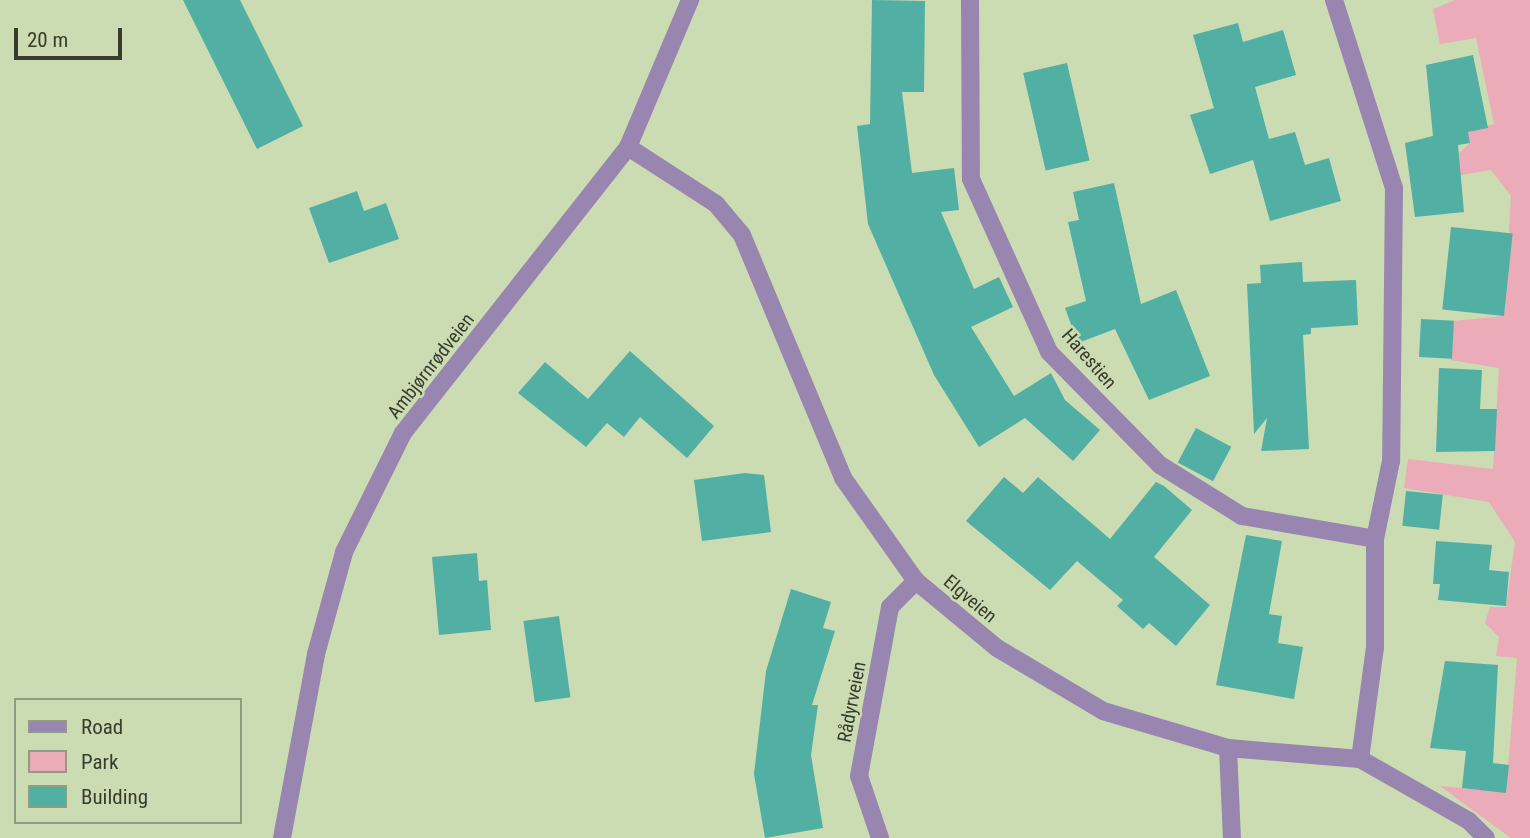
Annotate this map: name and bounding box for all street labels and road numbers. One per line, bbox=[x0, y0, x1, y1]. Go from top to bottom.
street label: Ambjørnrødveien bbox=[383, 309, 479, 423]
street label: Harestien bbox=[1057, 324, 1121, 394]
street label: Elgveien bbox=[939, 570, 1001, 628]
street label: Rådyrveien bbox=[833, 660, 871, 744]

